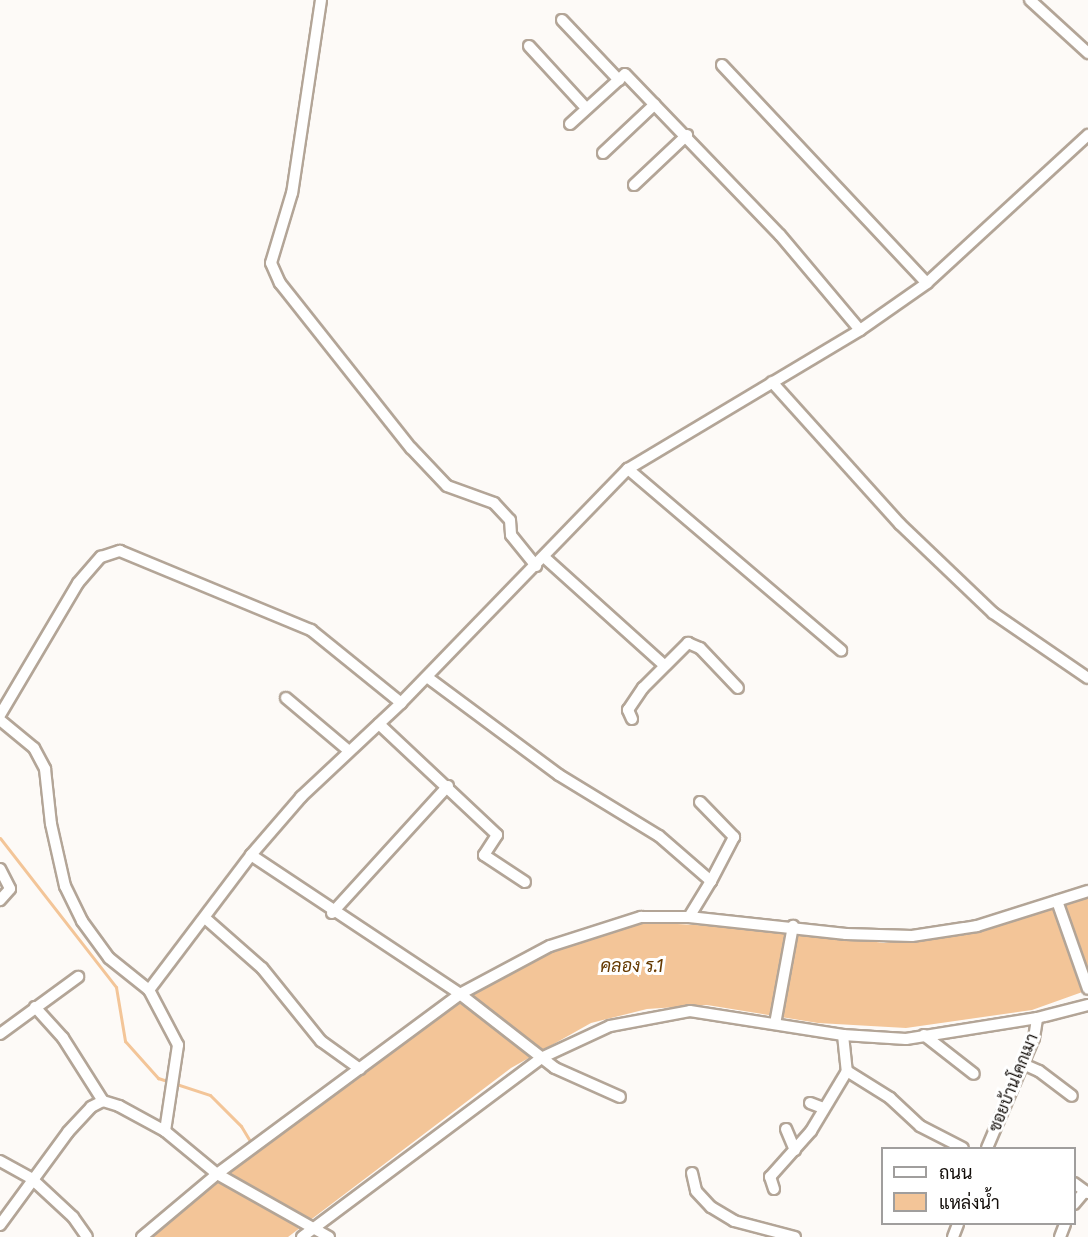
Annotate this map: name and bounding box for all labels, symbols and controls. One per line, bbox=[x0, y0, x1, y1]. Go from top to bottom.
water label: คลอง ร.1 bbox=[600, 955, 664, 977]
street label: ซอยบ้านโคกเมา bbox=[986, 1031, 1042, 1135]
legend bbox=[881, 1147, 1076, 1225]
text: ถนน bbox=[939, 1162, 972, 1184]
text: แหล่งน้ำ bbox=[939, 1192, 1000, 1214]

